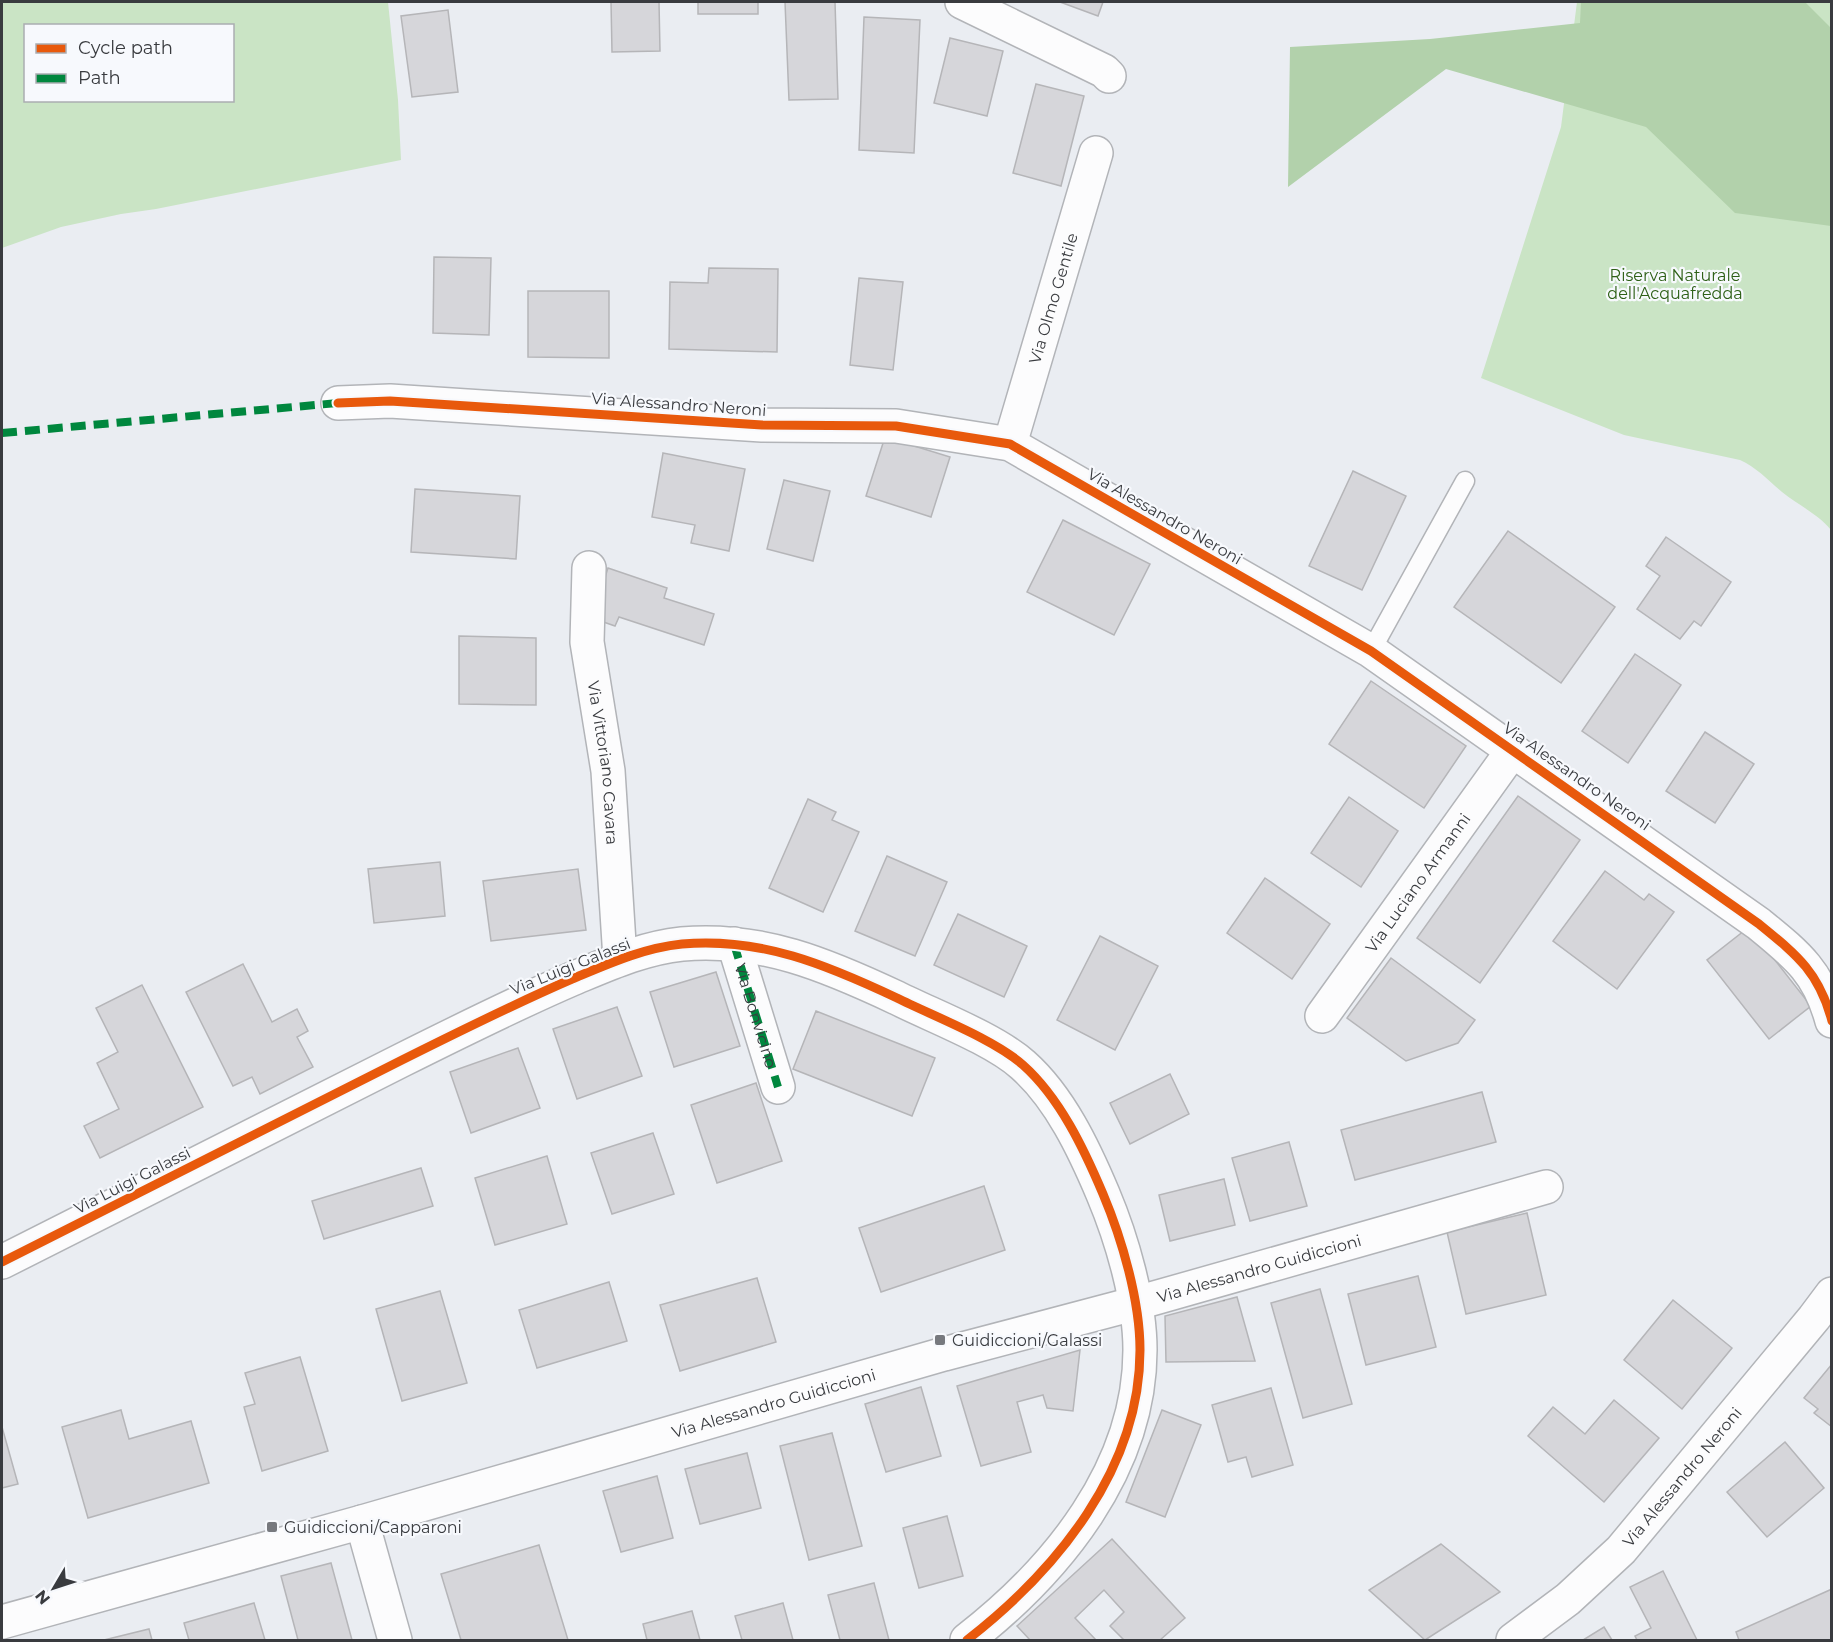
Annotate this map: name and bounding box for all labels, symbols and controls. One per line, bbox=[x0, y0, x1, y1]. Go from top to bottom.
legend bbox=[24, 24, 234, 102]
text: Cycle path bbox=[78, 37, 173, 59]
text: Path bbox=[78, 67, 121, 89]
street label: Via Olmo Gentile bbox=[1025, 231, 1082, 366]
park label: Riserva Naturale dell'Acquafredda bbox=[1607, 266, 1743, 303]
street label: Via Alessandro Neroni bbox=[591, 389, 767, 420]
street label: Via Alessandro Neroni bbox=[1084, 464, 1245, 569]
street label: Via Vittoriano Cavara bbox=[583, 679, 622, 845]
street label: Via Alessandro Neroni bbox=[1499, 718, 1654, 835]
street label: Via Luciano Armanni bbox=[1362, 810, 1474, 956]
street label: Via Luigi Galassi bbox=[507, 934, 633, 999]
street label: Via Bonvicino bbox=[731, 961, 781, 1071]
street label: Via Luigi Galassi bbox=[71, 1143, 194, 1218]
street label: Via Alessandro Guidiccioni bbox=[1155, 1231, 1364, 1307]
place label: Guidiccioni/Galassi bbox=[952, 1331, 1102, 1350]
marker: Guidiccioni/Galassi bbox=[933, 1333, 947, 1347]
street label: Via Alessandro Guidiccioni bbox=[669, 1365, 878, 1442]
street label: Via Alessandro Neroni bbox=[1619, 1404, 1746, 1551]
place label: Guidiccioni/Capparoni bbox=[284, 1518, 462, 1537]
marker: Guidiccioni/Capparoni bbox=[265, 1520, 279, 1534]
north arrow bbox=[24, 1558, 84, 1618]
text: N bbox=[31, 1586, 54, 1608]

